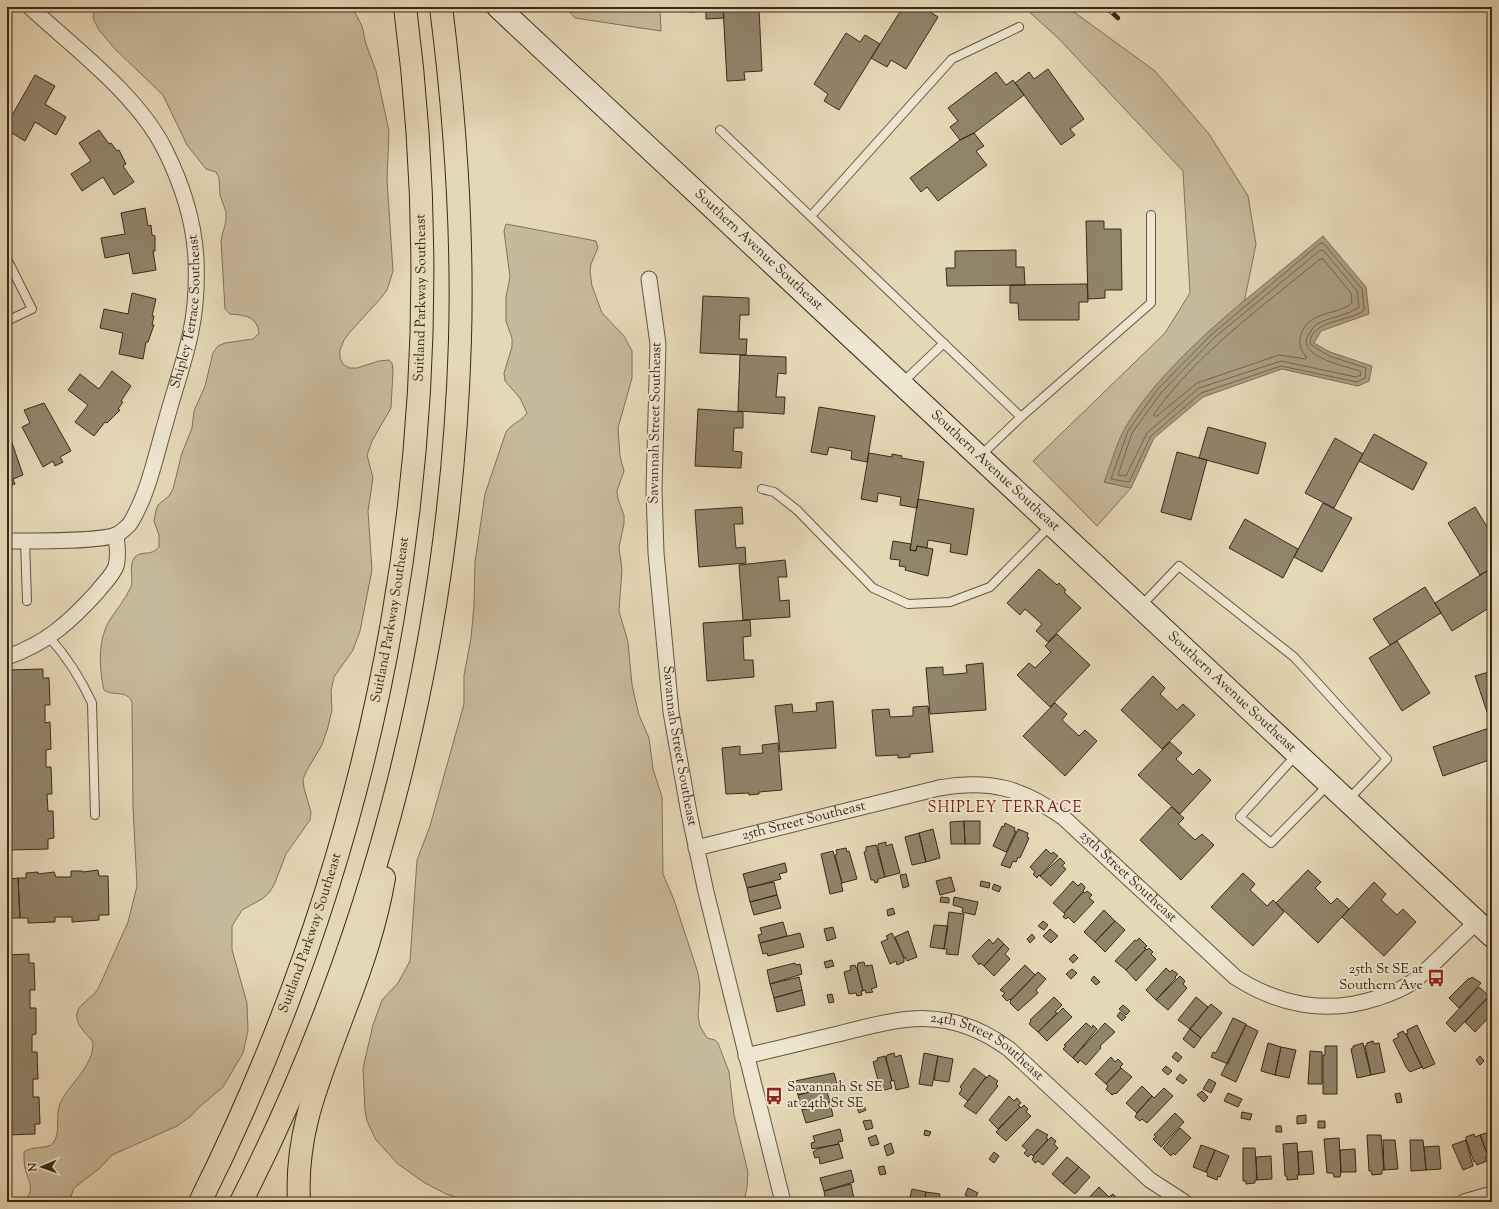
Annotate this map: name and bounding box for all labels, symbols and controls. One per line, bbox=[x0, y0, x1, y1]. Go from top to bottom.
street label: Southern Avenue Southeast bbox=[689, 185, 827, 316]
street label: Suitland Parkway Southeast bbox=[409, 213, 432, 382]
street label: Shipley Terrace Southeast bbox=[166, 233, 206, 391]
street label: Savannah Street Southeast bbox=[645, 342, 667, 504]
street label: Southern Avenue Southeast bbox=[926, 406, 1064, 537]
street label: Suitland Parkway Southeast bbox=[367, 536, 415, 705]
street label: Southern Avenue Southeast bbox=[1163, 627, 1301, 758]
street label: Savannah Street Southeast bbox=[657, 665, 702, 828]
street label: 25th Street Southeast bbox=[740, 796, 868, 846]
district label: SHIPLEY TERRACE bbox=[928, 798, 1082, 819]
street label: 25th Street Southeast bbox=[1074, 827, 1181, 928]
street label: Suitland Parkway Southeast bbox=[274, 851, 347, 1016]
place label: 25th St SE at Southern Ave bbox=[1339, 960, 1423, 996]
bus stop icon: 25th St SE at Southern Ave bbox=[1426, 968, 1446, 988]
street label: 24th Street Southeast bbox=[930, 1009, 1048, 1086]
place label: Savannah St SE at 24th St SE bbox=[787, 1078, 883, 1114]
bus stop icon: Savannah St SE at 24th St SE bbox=[764, 1086, 784, 1106]
north arrow bbox=[22, 1147, 62, 1187]
text: N bbox=[25, 1162, 41, 1173]

